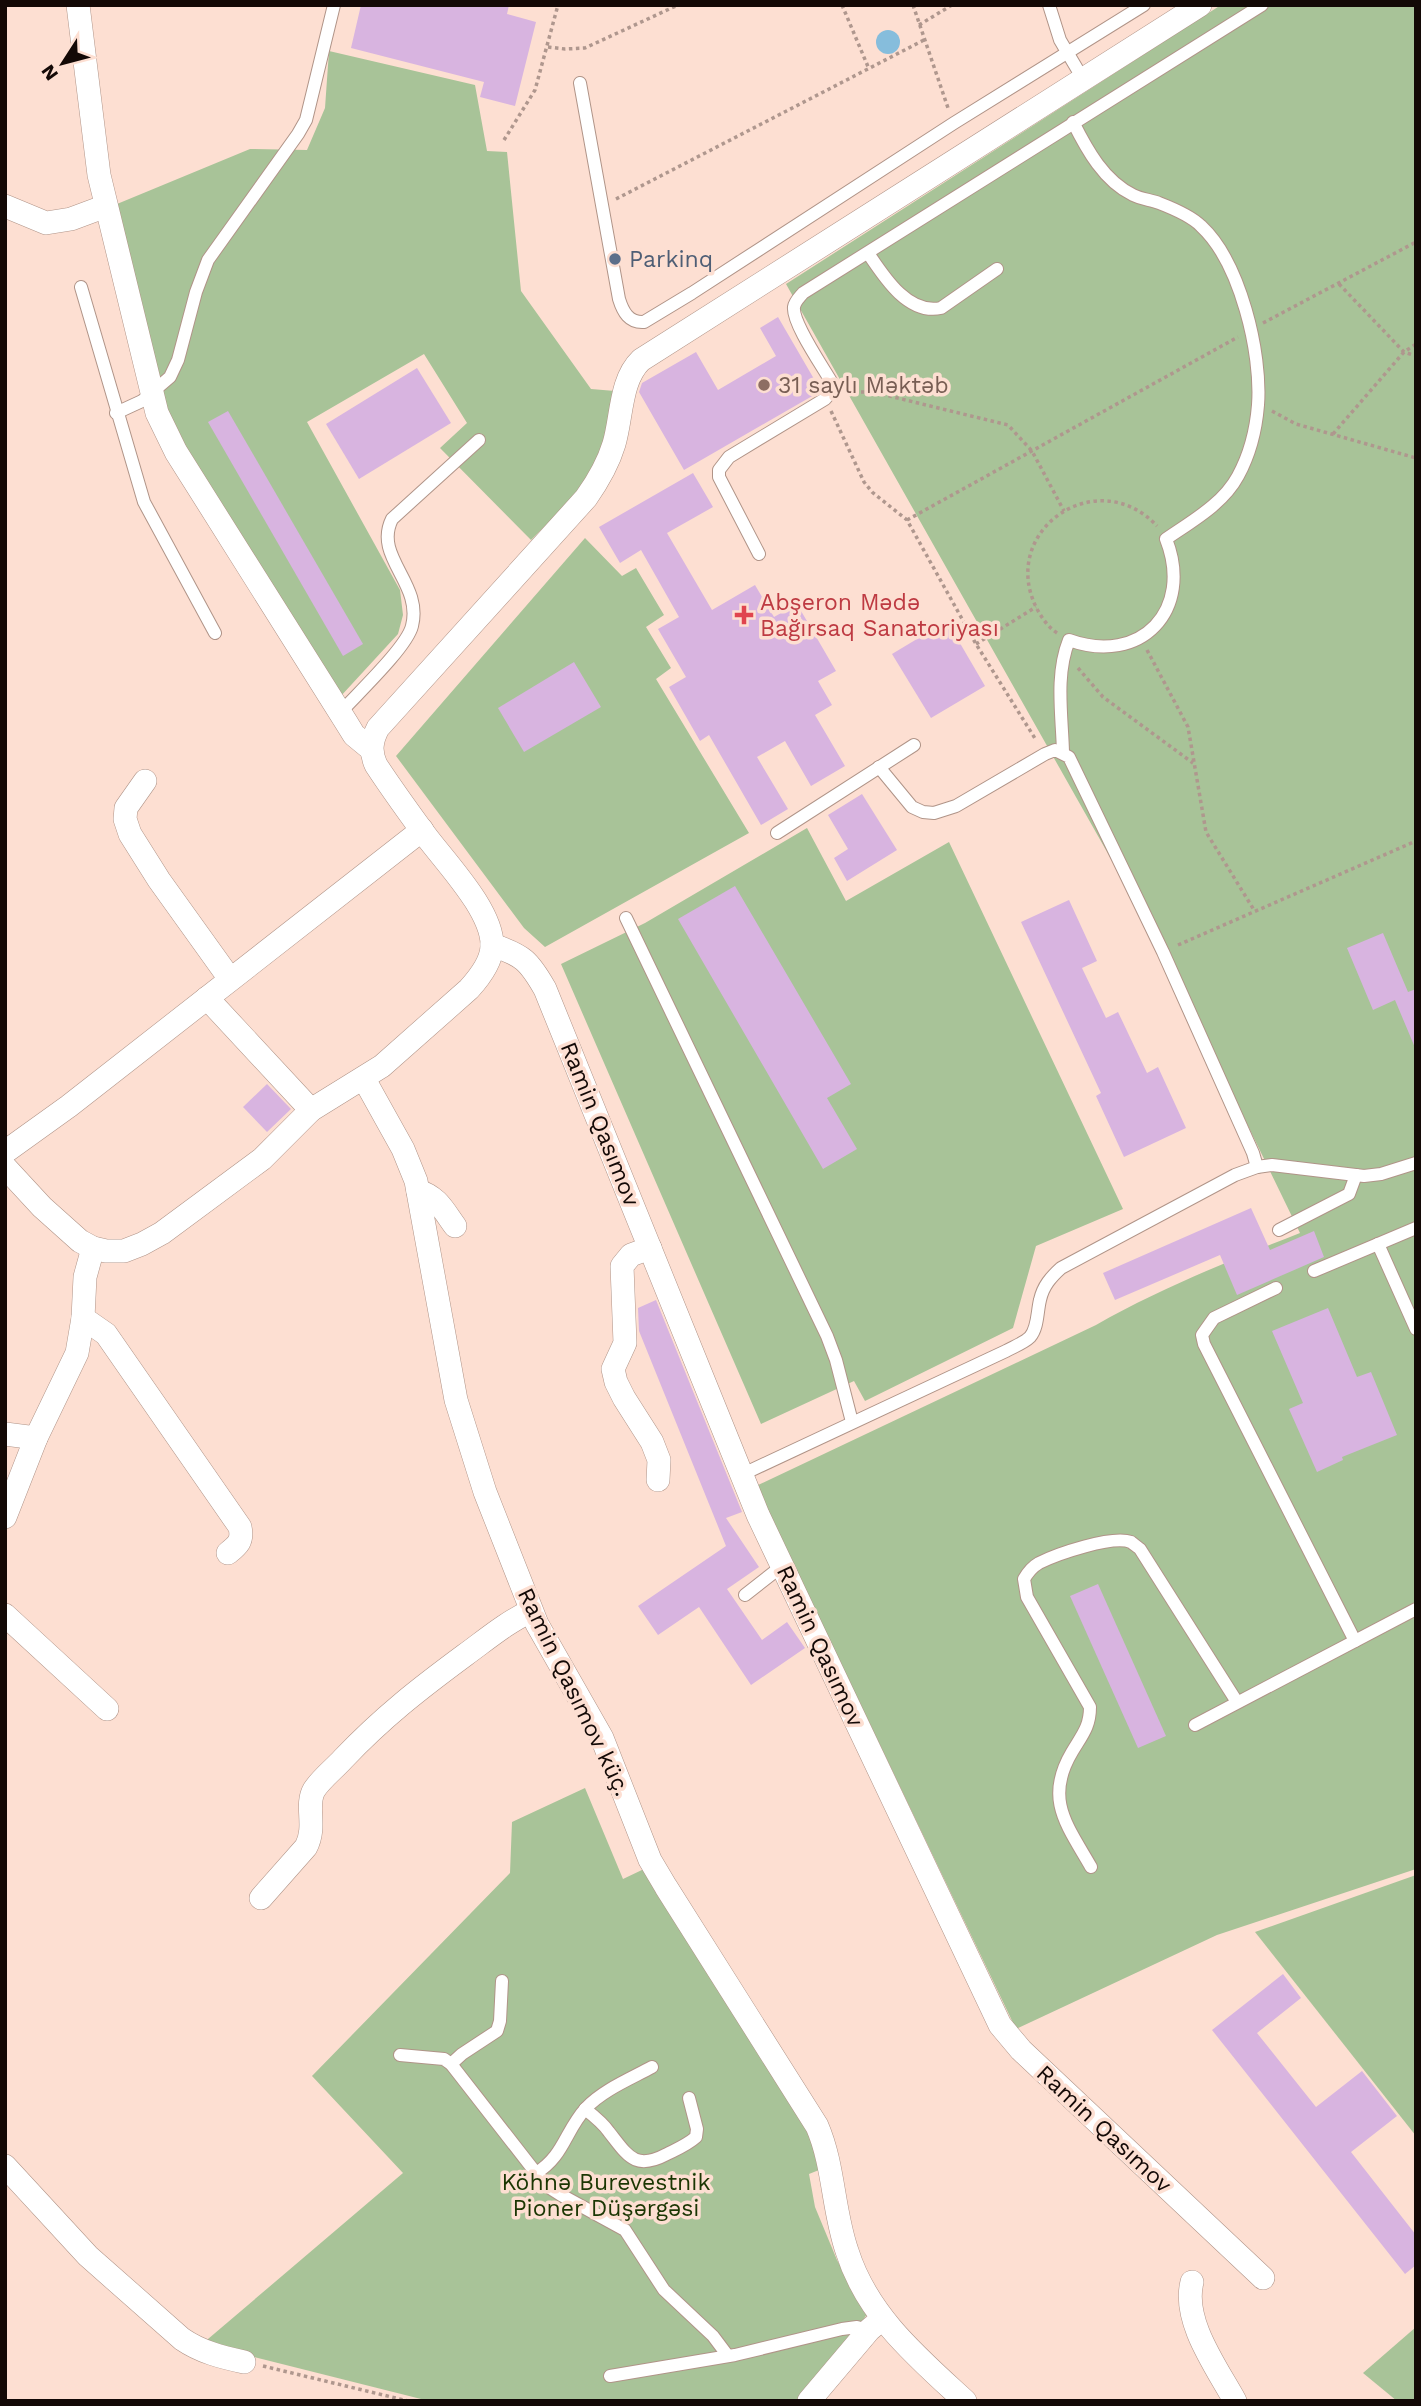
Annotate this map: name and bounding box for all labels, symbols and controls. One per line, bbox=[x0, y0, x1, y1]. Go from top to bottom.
north arrow bbox=[28, 28, 98, 98]
text: N bbox=[36, 60, 63, 85]
place label: Parkinq bbox=[629, 246, 713, 273]
marker: Parkinq bbox=[607, 251, 623, 267]
place label: 31 saylı Məktəb bbox=[778, 372, 949, 399]
marker: 31 saylı Məktəb bbox=[756, 377, 772, 393]
place label: Abşeron Mədə Bağırsaq Sanatoriyası bbox=[760, 589, 999, 642]
marker: Abşeron Mədə Bağırsaq Sanatoriyası bbox=[734, 605, 754, 625]
street label: Ramin Qasımov bbox=[555, 1038, 645, 1210]
street label: Ramin Qasımov bbox=[771, 1561, 869, 1731]
street label: Ramin Qasımov küç. bbox=[512, 1584, 636, 1800]
street label: Ramin Qasımov bbox=[1031, 2060, 1177, 2198]
park label: Köhnə Burevestnik Pioner Düşərgəsi bbox=[501, 2169, 711, 2222]

